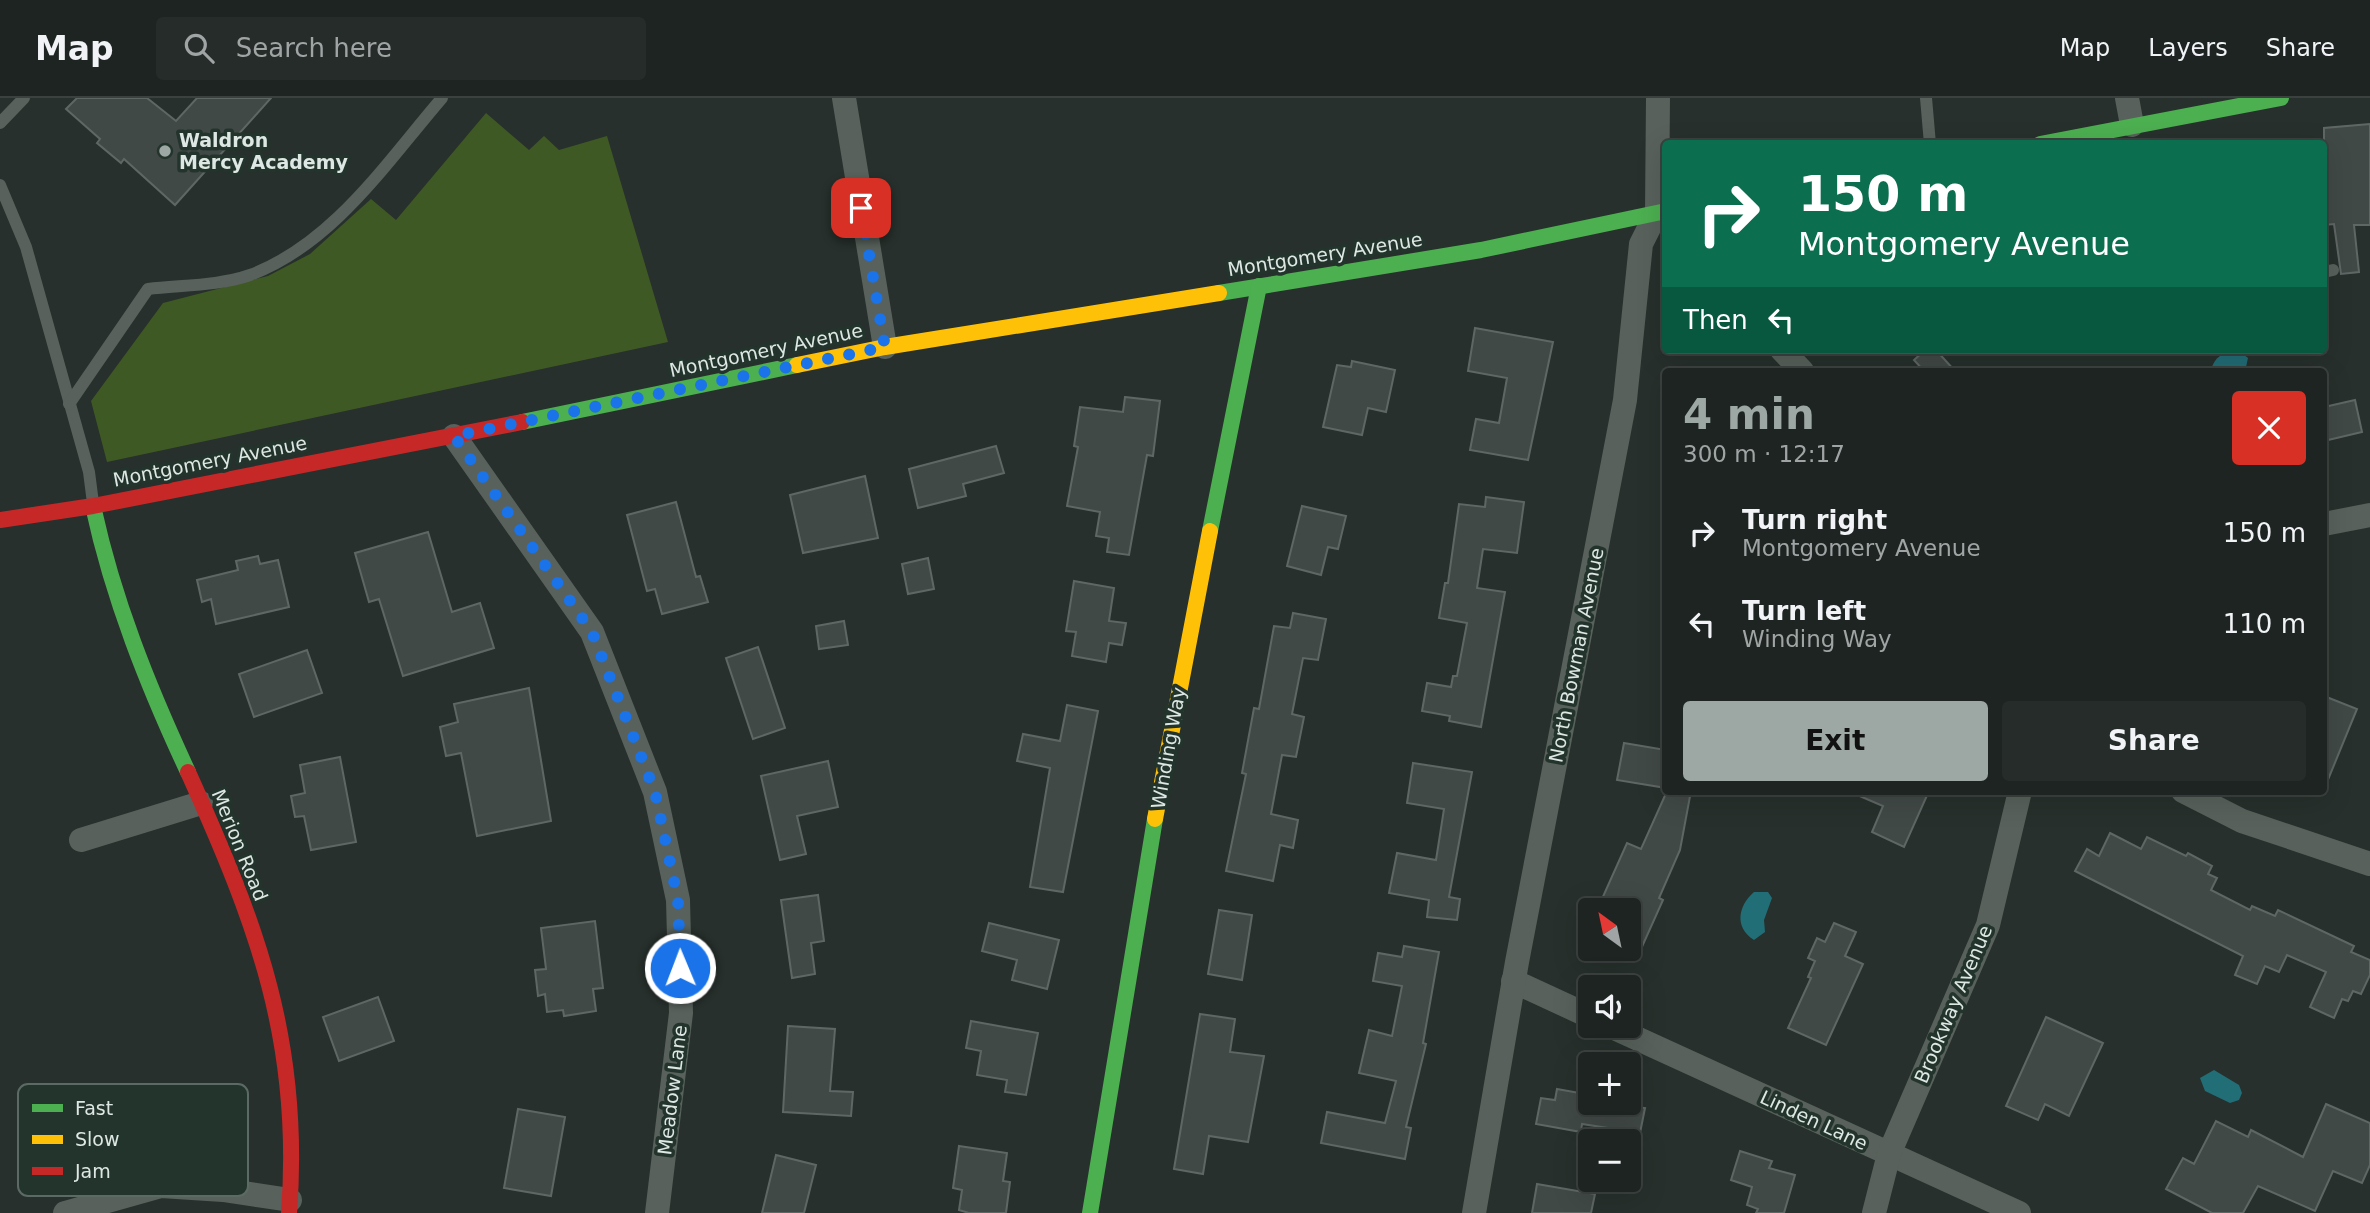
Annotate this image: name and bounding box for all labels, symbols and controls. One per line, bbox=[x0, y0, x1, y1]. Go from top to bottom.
search box bbox=[156, 17, 646, 80]
text: Map bbox=[35, 29, 114, 68]
icon: search bbox=[180, 29, 218, 67]
text: Search here bbox=[236, 33, 392, 63]
text: Map bbox=[2060, 34, 2110, 62]
text: Layers bbox=[2148, 34, 2228, 62]
text: Share bbox=[2266, 34, 2335, 62]
place label: Waldron Mercy Academy bbox=[179, 129, 348, 173]
marker: Waldron Mercy Academy bbox=[157, 143, 173, 159]
text: 150 m bbox=[1798, 166, 1968, 223]
icon: right bbox=[1683, 168, 1774, 259]
pin bbox=[831, 178, 891, 238]
icon: arrive bbox=[842, 189, 880, 227]
text: Montgomery Avenue bbox=[1798, 225, 2130, 263]
street label: Montgomery Avenue bbox=[1226, 228, 1424, 280]
icon: left bbox=[1762, 301, 1800, 339]
text: Then bbox=[1683, 305, 1748, 335]
street label: Montgomery Avenue bbox=[667, 319, 865, 381]
text: 4 min bbox=[1683, 390, 1815, 439]
button: close bbox=[2232, 391, 2306, 465]
street label: Montgomery Avenue bbox=[111, 431, 309, 491]
text: 300 m · 12:17 bbox=[1683, 441, 1845, 467]
text: Turn right bbox=[1742, 505, 1887, 535]
icon: right bbox=[1683, 514, 1721, 552]
text: 150 m bbox=[2223, 518, 2306, 548]
text: Montgomery Avenue bbox=[1742, 535, 1981, 561]
street label: North Bowman Avenue bbox=[1544, 546, 1608, 764]
text: Turn left bbox=[1742, 596, 1866, 626]
icon: left bbox=[1683, 605, 1721, 643]
text: 110 m bbox=[2223, 609, 2306, 639]
text: Winding Way bbox=[1742, 626, 1892, 652]
street label: Winding Way bbox=[1146, 685, 1190, 811]
button: Exit bbox=[1683, 701, 1988, 781]
button: Share bbox=[2002, 701, 2306, 781]
street label: Merion Road bbox=[208, 786, 272, 904]
north arrow bbox=[1578, 898, 1642, 961]
map controls bbox=[1578, 898, 1641, 1192]
street label: Brookway Avenue bbox=[1910, 922, 1996, 1086]
position arrow bbox=[643, 931, 717, 1005]
button: sound bbox=[1578, 975, 1641, 1038]
street label: Meadow Lane bbox=[653, 1024, 691, 1156]
button: + bbox=[1578, 1052, 1641, 1115]
legend bbox=[18, 1084, 248, 1196]
street label: Linden Lane bbox=[1757, 1086, 1871, 1154]
text: Fast bbox=[75, 1097, 113, 1119]
text: Slow bbox=[75, 1128, 120, 1150]
button: − bbox=[1578, 1129, 1641, 1192]
text: Jam bbox=[74, 1160, 111, 1182]

